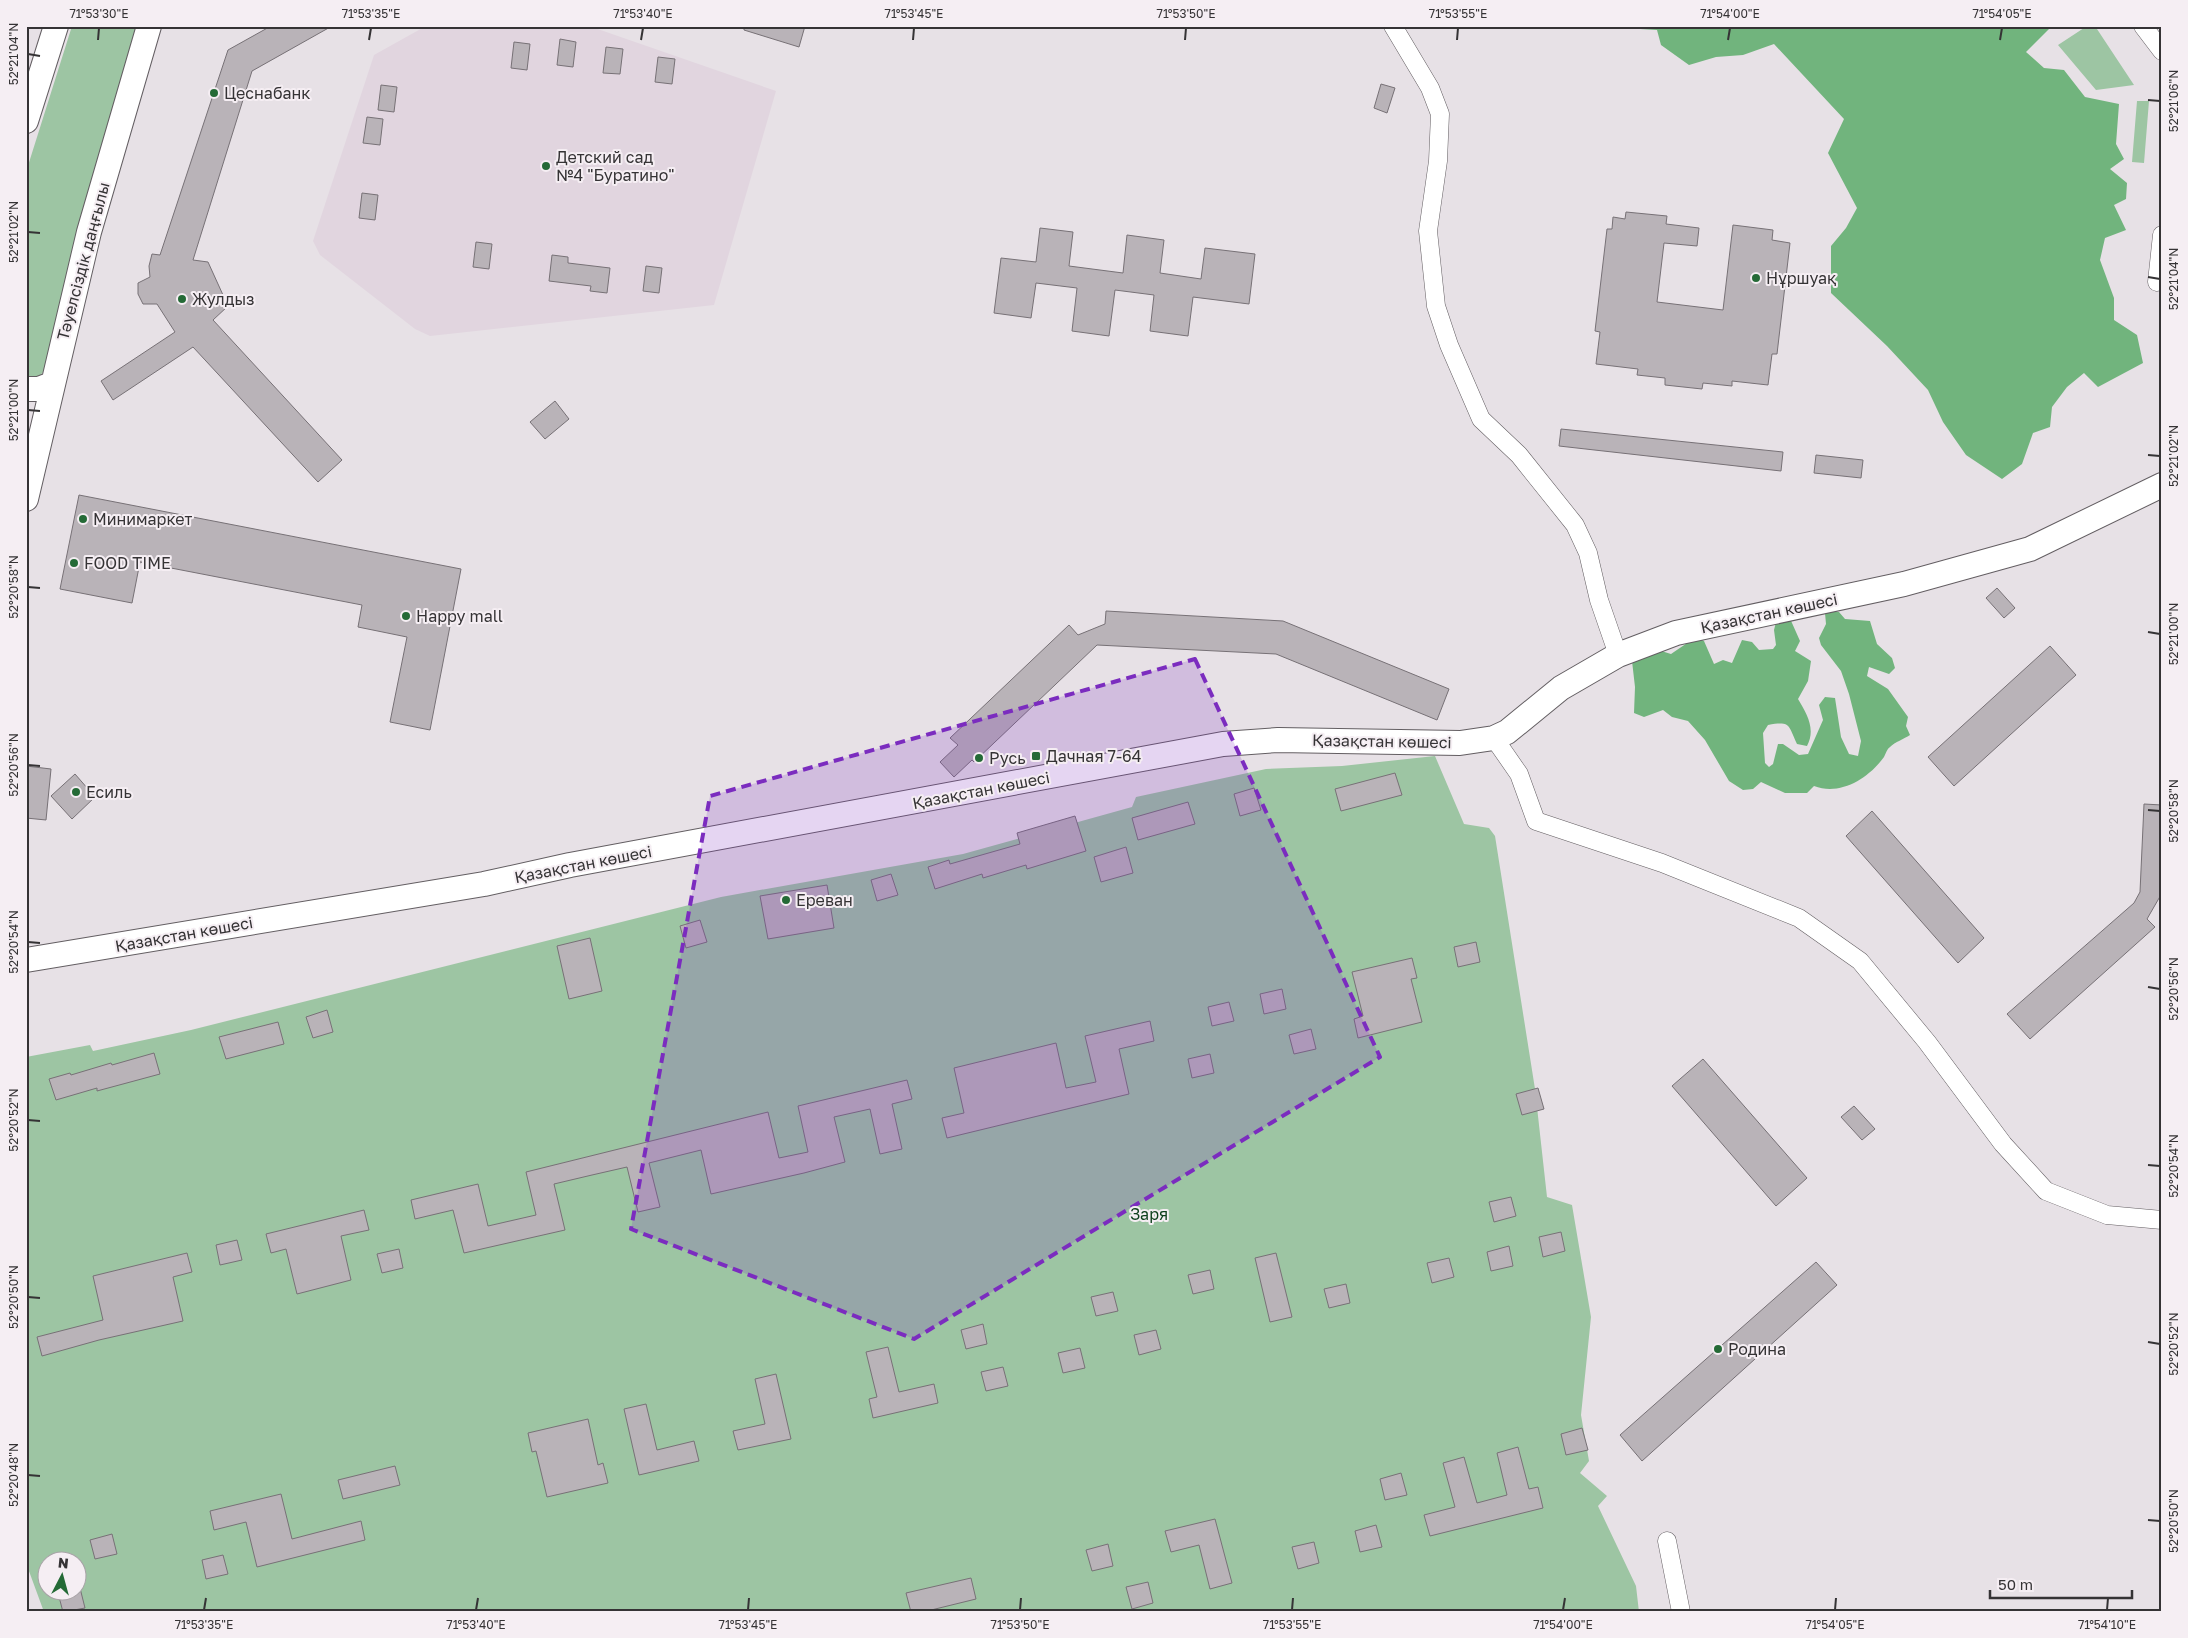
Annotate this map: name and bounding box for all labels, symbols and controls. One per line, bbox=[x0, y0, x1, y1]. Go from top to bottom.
text: 71°53'30"E bbox=[70, 6, 128, 21]
text: 71°53'35"E bbox=[342, 6, 400, 21]
text: 71°53'40"E bbox=[613, 6, 673, 21]
text: 71°53'45"E bbox=[885, 6, 943, 21]
text: 71°53'50"E bbox=[1157, 6, 1215, 21]
text: 71°53'55"E bbox=[1429, 6, 1487, 21]
text: 71°54'00"E bbox=[1700, 6, 1760, 21]
text: 71°54'05"E bbox=[1972, 6, 2032, 21]
text: 52°21'04"N bbox=[6, 23, 21, 85]
text: 52°21'06"N bbox=[2166, 70, 2181, 132]
place label: Цеснабанк bbox=[224, 83, 310, 103]
marker: Цеснабанк bbox=[208, 87, 220, 99]
place label: Детский сад №4 "Буратино" bbox=[556, 147, 674, 185]
marker: Детский сад №4 "Буратино" bbox=[540, 160, 552, 172]
street label: Тәуелсіздік даңғылы bbox=[52, 180, 114, 342]
text: 52°21'02"N bbox=[6, 201, 21, 263]
text: 52°21'04"N bbox=[2166, 248, 2181, 310]
place label: Нұршуақ bbox=[1766, 268, 1836, 288]
marker: Нұршуақ bbox=[1750, 272, 1762, 284]
place label: Жулдыз bbox=[192, 289, 254, 309]
marker: Жулдыз bbox=[176, 293, 188, 305]
text: 52°21'00"N bbox=[6, 379, 21, 441]
text: 52°21'02"N bbox=[2166, 425, 2181, 487]
place label: Минимаркет bbox=[93, 509, 192, 529]
marker: Минимаркет bbox=[77, 513, 89, 525]
place label: FOOD TIME bbox=[84, 553, 171, 573]
text: 52°20'58"N bbox=[6, 555, 21, 619]
marker: FOOD TIME bbox=[68, 557, 80, 569]
street label: Қазақстан көшесі bbox=[1699, 589, 1839, 637]
text: 52°21'00"N bbox=[2166, 603, 2181, 665]
place label: Happy mall bbox=[416, 606, 503, 626]
marker: Happy mall bbox=[400, 610, 412, 622]
street label: Қазақстан көшесі bbox=[1312, 730, 1452, 752]
text: 52°20'56"N bbox=[6, 733, 21, 797]
place label: Дачная 7-64 bbox=[1046, 746, 1142, 766]
place label: Русь bbox=[989, 748, 1026, 768]
marker: Дачная 7-64 bbox=[1030, 750, 1042, 762]
marker: Русь bbox=[973, 752, 985, 764]
street label: Қазақстан көшесі bbox=[911, 767, 1051, 813]
text: 52°20'58"N bbox=[2166, 779, 2181, 843]
place label: Есиль bbox=[86, 782, 132, 802]
marker: Есиль bbox=[70, 786, 82, 798]
street label: Қазақстан көшесі bbox=[513, 841, 653, 887]
place label: Ереван bbox=[796, 890, 853, 910]
marker: Ереван bbox=[780, 894, 792, 906]
text: 52°20'54"N bbox=[6, 910, 21, 974]
street label: Қазақстан көшесі bbox=[114, 912, 254, 956]
text: 52°20'56"N bbox=[2166, 957, 2181, 1021]
text: 52°20'52"N bbox=[6, 1088, 21, 1152]
text: 52°20'54"N bbox=[2166, 1134, 2181, 1198]
park label: Заря bbox=[1130, 1204, 1168, 1224]
text: 52°20'50"N bbox=[6, 1265, 21, 1329]
text: 52°20'52"N bbox=[2166, 1312, 2181, 1376]
place label: Родина bbox=[1728, 1339, 1786, 1359]
marker: Родина bbox=[1712, 1343, 1724, 1355]
text: 52°20'48"N bbox=[6, 1443, 21, 1507]
text: 52°20'50"N bbox=[2166, 1489, 2181, 1553]
north arrow bbox=[38, 1550, 88, 1600]
text: N bbox=[57, 1554, 70, 1572]
scale bar bbox=[1990, 1568, 2133, 1600]
text: 50 m bbox=[1998, 1575, 2033, 1593]
text: 71°53'35"E bbox=[175, 1617, 233, 1632]
text: 71°53'40"E bbox=[446, 1617, 506, 1632]
text: 71°53'45"E bbox=[719, 1617, 777, 1632]
text: 71°53'50"E bbox=[991, 1617, 1049, 1632]
text: 71°53'55"E bbox=[1263, 1617, 1321, 1632]
text: 71°54'00"E bbox=[1533, 1617, 1593, 1632]
text: 71°54'05"E bbox=[1805, 1617, 1865, 1632]
text: 71°54'10"E bbox=[2078, 1617, 2136, 1632]

